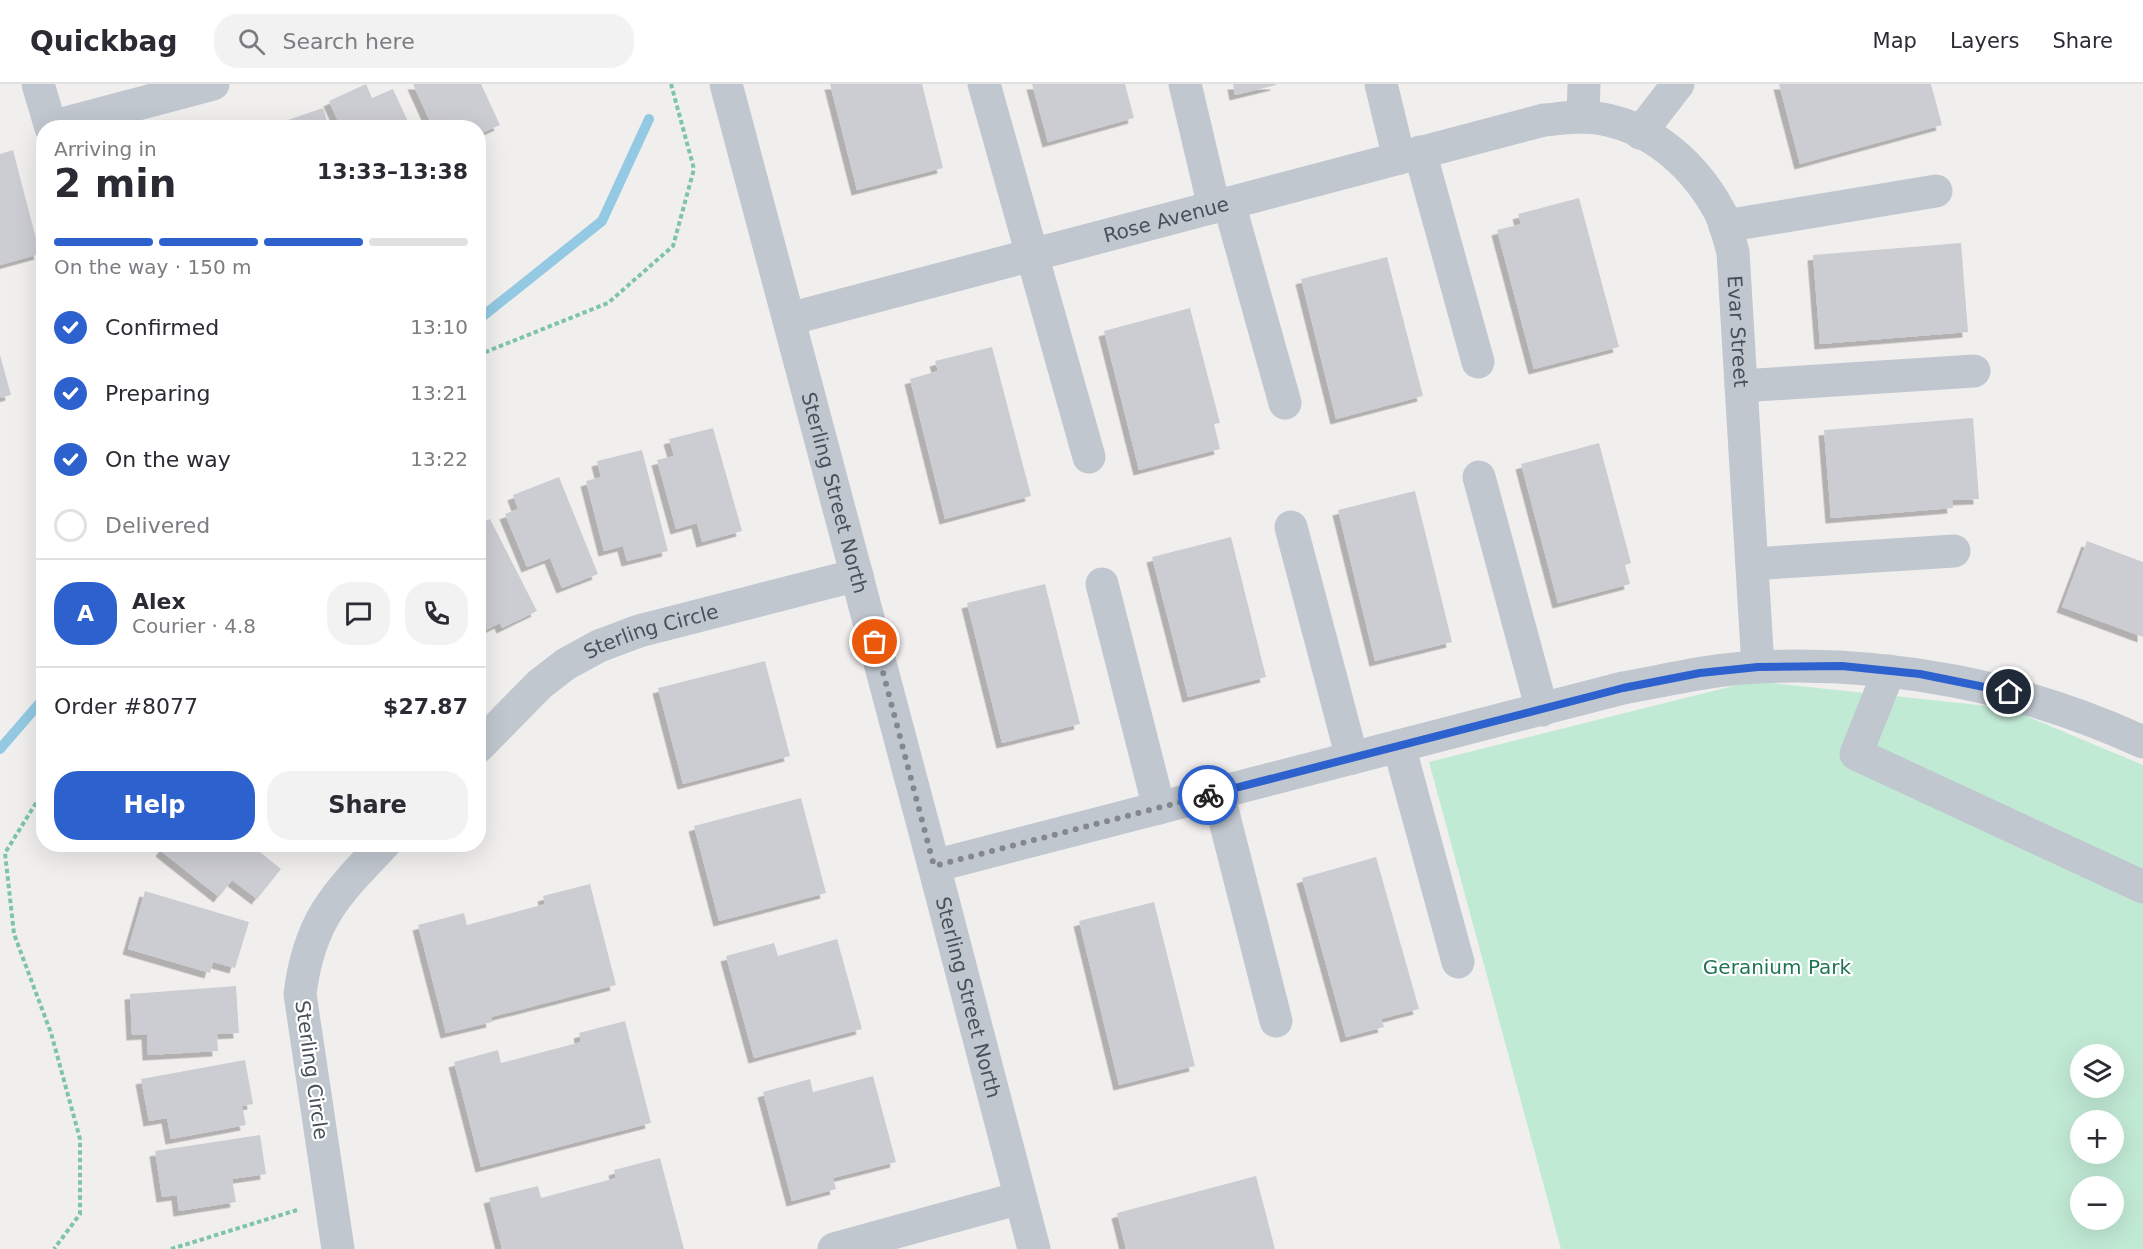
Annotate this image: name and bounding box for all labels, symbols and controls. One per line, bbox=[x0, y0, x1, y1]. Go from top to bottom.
search box bbox=[214, 14, 634, 68]
text: Quickbag bbox=[30, 25, 178, 58]
icon: search bbox=[235, 25, 268, 58]
text: Search here bbox=[283, 29, 415, 54]
text: Map bbox=[1873, 29, 1917, 53]
text: Layers bbox=[1950, 29, 2019, 53]
text: Share bbox=[2052, 29, 2113, 53]
text: Arriving in bbox=[54, 137, 157, 161]
text: 13:33–13:38 bbox=[317, 159, 468, 184]
text: 2 min bbox=[54, 161, 176, 206]
street label: Rose Avenue bbox=[1101, 192, 1231, 248]
text: On the way · 150 m bbox=[54, 255, 252, 279]
street label: Evar Street bbox=[1722, 275, 1753, 388]
icon: check bbox=[54, 311, 87, 344]
text: Confirmed bbox=[105, 315, 219, 340]
text: 13:10 bbox=[410, 315, 468, 339]
icon: check bbox=[54, 377, 87, 410]
text: Preparing bbox=[105, 381, 211, 406]
text: 13:21 bbox=[410, 381, 468, 405]
street label: Sterling Street North bbox=[797, 390, 873, 596]
icon: check bbox=[54, 443, 87, 476]
text: On the way bbox=[105, 447, 231, 472]
text: 13:22 bbox=[410, 447, 468, 471]
text: Delivered bbox=[105, 513, 210, 538]
button: chat bbox=[327, 582, 390, 645]
button: phone bbox=[405, 582, 468, 645]
text: Alex bbox=[132, 589, 186, 614]
street label: Sterling Circle bbox=[579, 599, 721, 664]
text: A bbox=[77, 601, 94, 626]
text: Courier · 4.8 bbox=[132, 614, 256, 638]
pin bbox=[849, 616, 900, 667]
icon: bag bbox=[858, 625, 891, 658]
pin bbox=[1983, 666, 2034, 717]
icon: home bbox=[1992, 675, 2025, 708]
text: Order #8077 bbox=[54, 694, 198, 719]
text: $27.87 bbox=[383, 694, 468, 719]
courier bbox=[1178, 765, 1238, 825]
button: Help bbox=[54, 771, 255, 840]
button: Share bbox=[267, 771, 468, 840]
icon: bike bbox=[1192, 779, 1225, 812]
street label: Sterling Street North bbox=[931, 894, 1006, 1101]
park label: Geranium Park bbox=[1703, 955, 1852, 979]
street label: Sterling Circle bbox=[290, 999, 334, 1141]
map controls bbox=[2070, 1044, 2124, 1230]
button: layers bbox=[2070, 1044, 2124, 1098]
button: + bbox=[2070, 1110, 2124, 1164]
button: − bbox=[2070, 1176, 2124, 1230]

